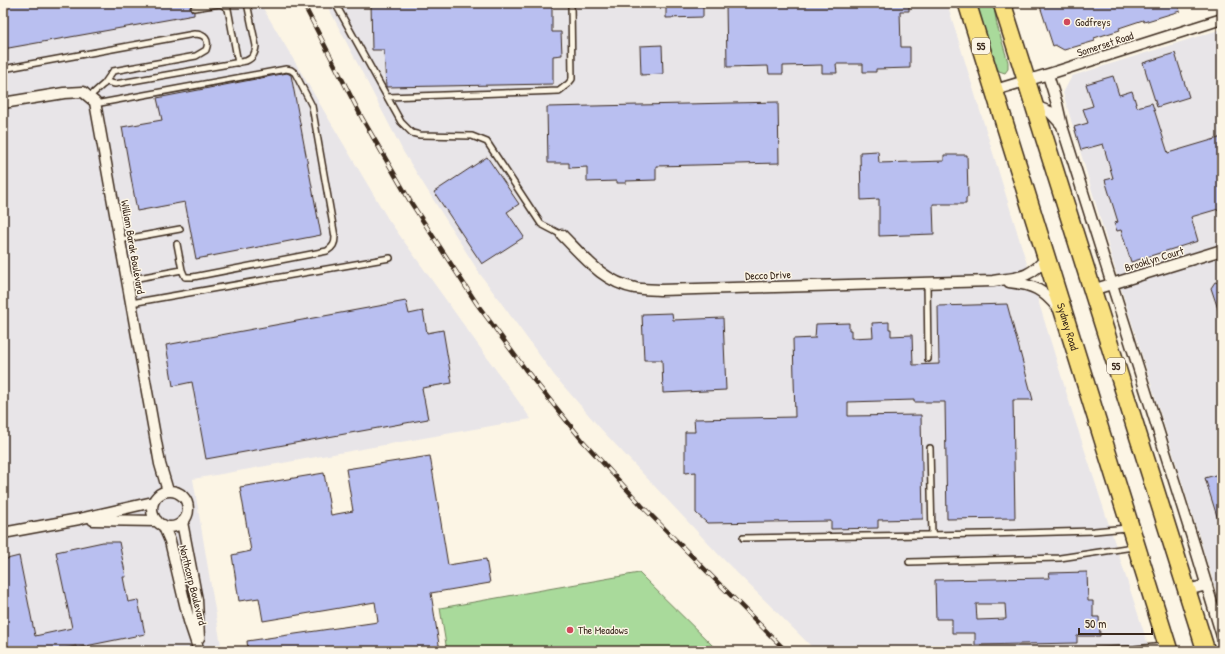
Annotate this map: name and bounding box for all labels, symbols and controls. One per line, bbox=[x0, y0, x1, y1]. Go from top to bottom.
place label: Godfreys bbox=[1075, 15, 1110, 29]
marker: Godfreys bbox=[1062, 17, 1072, 27]
street label: Somerset Road bbox=[1075, 28, 1136, 60]
road number: 55 bbox=[972, 38, 990, 54]
street label: William Barak Boulevard bbox=[118, 199, 148, 296]
street label: Brooklyn Court bbox=[1123, 243, 1186, 275]
street label: Decco Drive bbox=[745, 267, 792, 283]
street label: Sydney Road bbox=[1054, 301, 1082, 353]
road number: 55 bbox=[1107, 358, 1125, 374]
street label: Northcorp Boulevard bbox=[176, 543, 210, 627]
scale bar bbox=[1079, 610, 1152, 636]
text: 50 m bbox=[1085, 615, 1106, 632]
place label: The Meadows bbox=[578, 623, 628, 637]
marker: The Meadows bbox=[565, 625, 575, 635]

